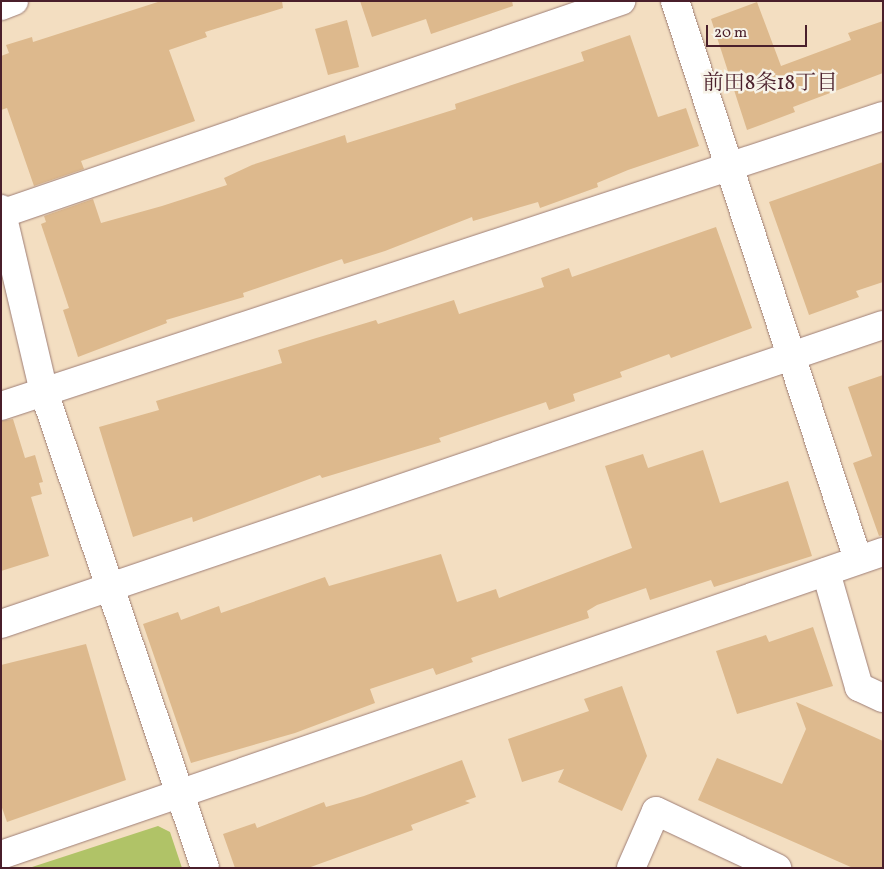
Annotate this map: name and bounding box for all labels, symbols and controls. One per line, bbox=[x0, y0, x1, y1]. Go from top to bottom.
scale bar bbox=[709, 15, 810, 47]
text: 20 m bbox=[714, 23, 747, 44]
district label: 前田8条18丁目 bbox=[703, 71, 837, 97]

